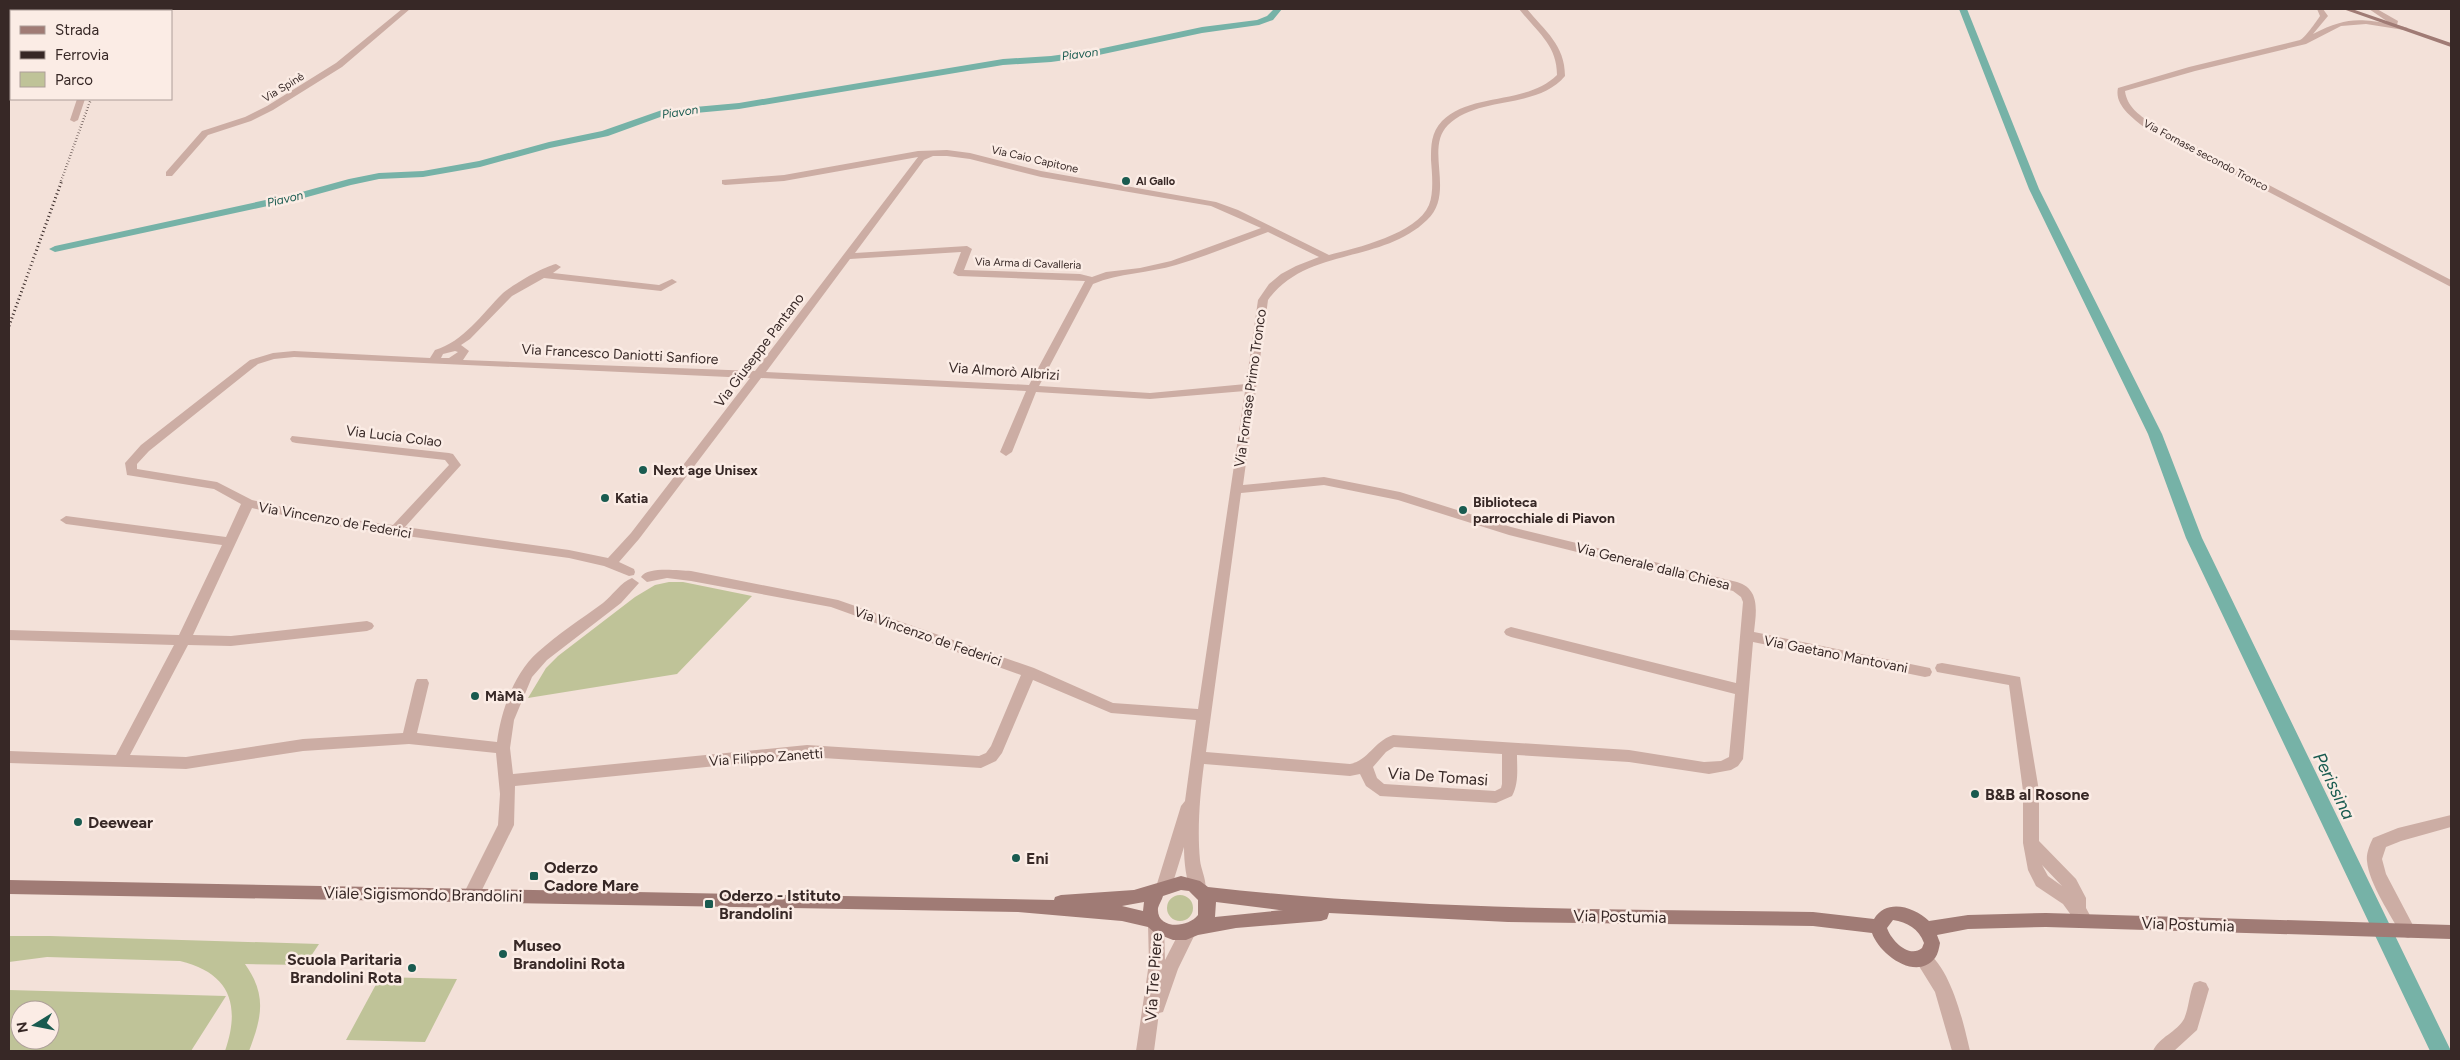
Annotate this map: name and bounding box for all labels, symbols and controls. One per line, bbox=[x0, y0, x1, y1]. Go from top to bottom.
legend bbox=[10, 10, 172, 100]
text: Strada bbox=[55, 21, 99, 39]
water label: Piavon bbox=[1061, 45, 1099, 63]
text: Ferrovia bbox=[55, 46, 109, 64]
street label: Via Spinè bbox=[260, 70, 307, 105]
text: Parco bbox=[55, 71, 93, 89]
water label: Piavon bbox=[661, 102, 699, 121]
street label: Via Fornase secondo Tronco bbox=[2141, 117, 2270, 194]
street label: Via Caio Capitone bbox=[990, 143, 1080, 176]
marker: Al Gallo bbox=[1120, 175, 1132, 187]
place label: Al Gallo bbox=[1136, 175, 1176, 188]
water label: Piavon bbox=[266, 188, 305, 210]
street label: Via Arma di Cavalleria bbox=[975, 255, 1081, 272]
street label: Via Giuseppe Pantano bbox=[711, 290, 808, 411]
street label: Via Fornase Primo Tronco bbox=[1231, 308, 1270, 468]
street label: Via Francesco Daniotti Sanfiore bbox=[521, 341, 719, 368]
street label: Via Almorò Albrizi bbox=[948, 359, 1060, 384]
street label: Via Lucia Colao bbox=[345, 422, 443, 451]
place label: Next age Unisex bbox=[653, 462, 758, 479]
marker: Next age Unisex bbox=[637, 464, 649, 476]
place label: Katia bbox=[615, 490, 648, 507]
marker: Katia bbox=[599, 492, 611, 504]
place label: Biblioteca parrocchiale di Piavon bbox=[1473, 494, 1615, 527]
street label: Via Vincenzo de Federici bbox=[257, 499, 413, 542]
marker: Biblioteca parrocchiale di Piavon bbox=[1457, 504, 1469, 516]
street label: Via Generale dalla Chiesa bbox=[1574, 539, 1732, 594]
street label: Via Vincenzo de Federici bbox=[852, 603, 1004, 670]
street label: Via Gaetano Mantovani bbox=[1763, 632, 1909, 677]
place label: MàMà bbox=[485, 688, 524, 705]
marker: MàMà bbox=[469, 690, 481, 702]
street label: Via Filippo Zanetti bbox=[708, 745, 824, 770]
water label: Perissina bbox=[2308, 749, 2360, 824]
street label: Via De Tomasi bbox=[1387, 764, 1489, 789]
place label: B&B al Rosone bbox=[1985, 785, 2089, 804]
marker: B&B al Rosone bbox=[1969, 788, 1981, 800]
place label: Deewear bbox=[88, 813, 153, 832]
marker: Deewear bbox=[72, 816, 84, 828]
place label: Eni bbox=[1026, 849, 1049, 868]
marker: Eni bbox=[1010, 852, 1022, 864]
place label: Oderzo Cadore Mare bbox=[544, 858, 639, 895]
marker: Oderzo Cadore Mare bbox=[528, 870, 540, 882]
street label: Viale Sigismondo Brandolini bbox=[324, 883, 522, 906]
place label: Oderzo - Istituto Brandolini bbox=[719, 886, 841, 923]
marker: Oderzo - Istituto Brandolini bbox=[703, 898, 715, 910]
street label: Via Postumia bbox=[1573, 906, 1667, 927]
street label: Via Postumia bbox=[2141, 913, 2235, 936]
street label: Via Tre Piere bbox=[1141, 932, 1166, 1022]
place label: Museo Brandolini Rota bbox=[513, 936, 625, 973]
marker: Museo Brandolini Rota bbox=[497, 948, 509, 960]
place label: Scuola Paritaria Brandolini Rota bbox=[287, 950, 402, 987]
marker: Scuola Paritaria Brandolini Rota bbox=[406, 962, 418, 974]
north arrow bbox=[10, 1000, 60, 1050]
text: N bbox=[13, 1020, 32, 1034]

